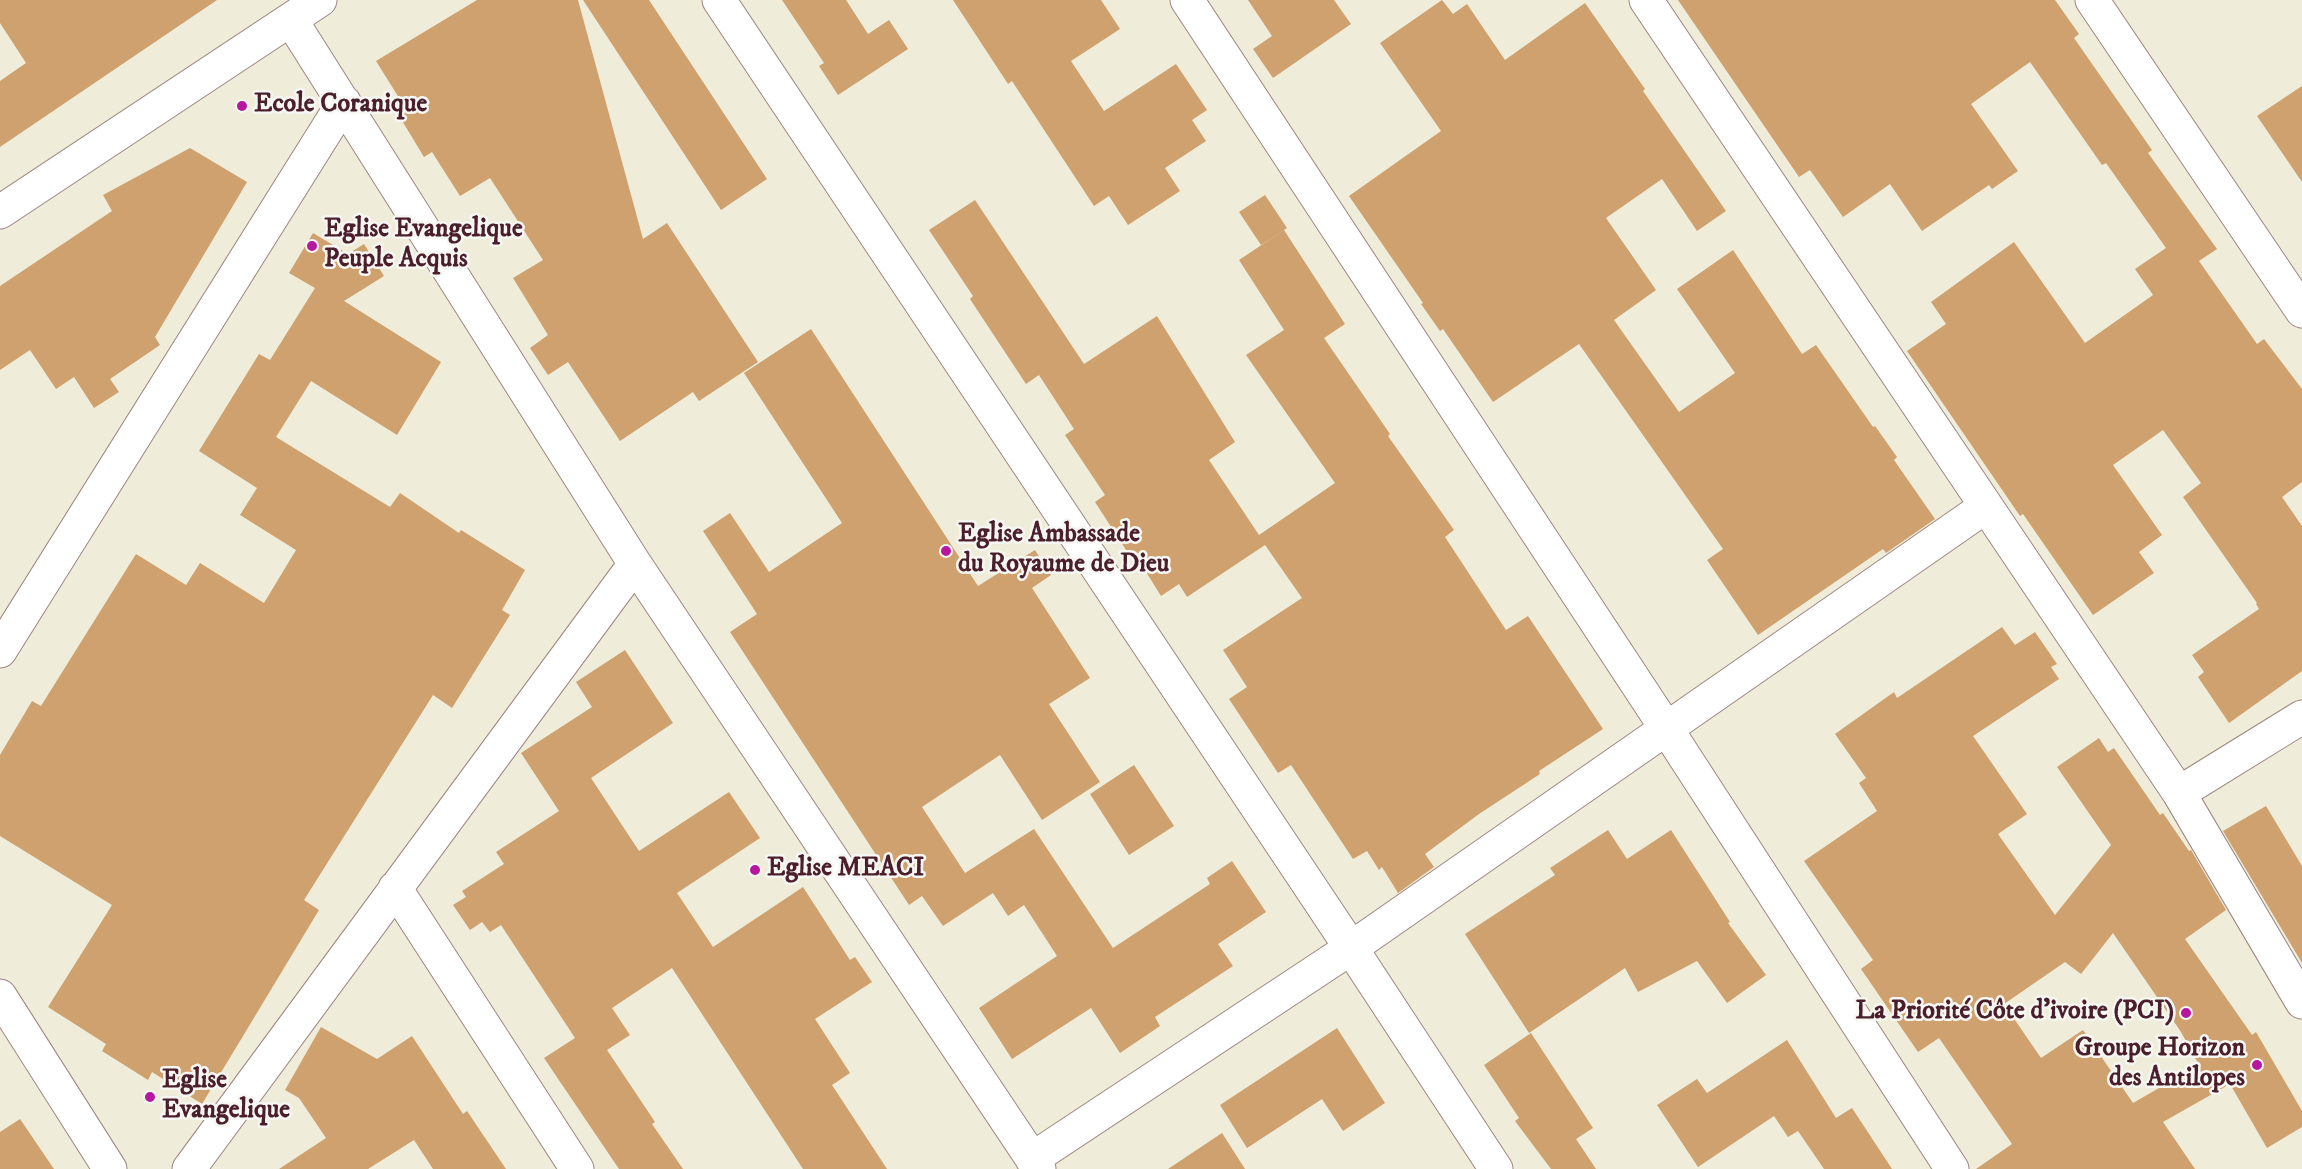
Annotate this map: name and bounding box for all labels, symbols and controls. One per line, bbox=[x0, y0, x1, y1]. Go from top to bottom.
place label: Ecole Coranique bbox=[254, 90, 427, 122]
marker: Ecole Coranique bbox=[235, 99, 249, 113]
place label: Eglise Evangelique Peuple Acquis bbox=[324, 215, 523, 276]
marker: Eglise Evangelique Peuple Acquis bbox=[305, 239, 319, 253]
place label: Eglise Ambassade du Royaume de Dieu bbox=[958, 520, 1169, 582]
marker: Eglise Ambassade du Royaume de Dieu bbox=[939, 544, 953, 558]
place label: Eglise MEACI bbox=[767, 854, 924, 886]
marker: Eglise MEACI bbox=[748, 863, 762, 877]
place label: La Priorité Côte d'ivoire (PCI) bbox=[1855, 997, 2174, 1029]
marker: La Priorité Côte d'ivoire (PCI) bbox=[2179, 1006, 2193, 1020]
place label: Groupe Horizon des Antilopes bbox=[2075, 1034, 2245, 1096]
marker: Groupe Horizon des Antilopes bbox=[2250, 1058, 2264, 1072]
place label: Eglise Evangelique bbox=[162, 1066, 290, 1128]
marker: Eglise Evangelique bbox=[143, 1090, 157, 1104]

